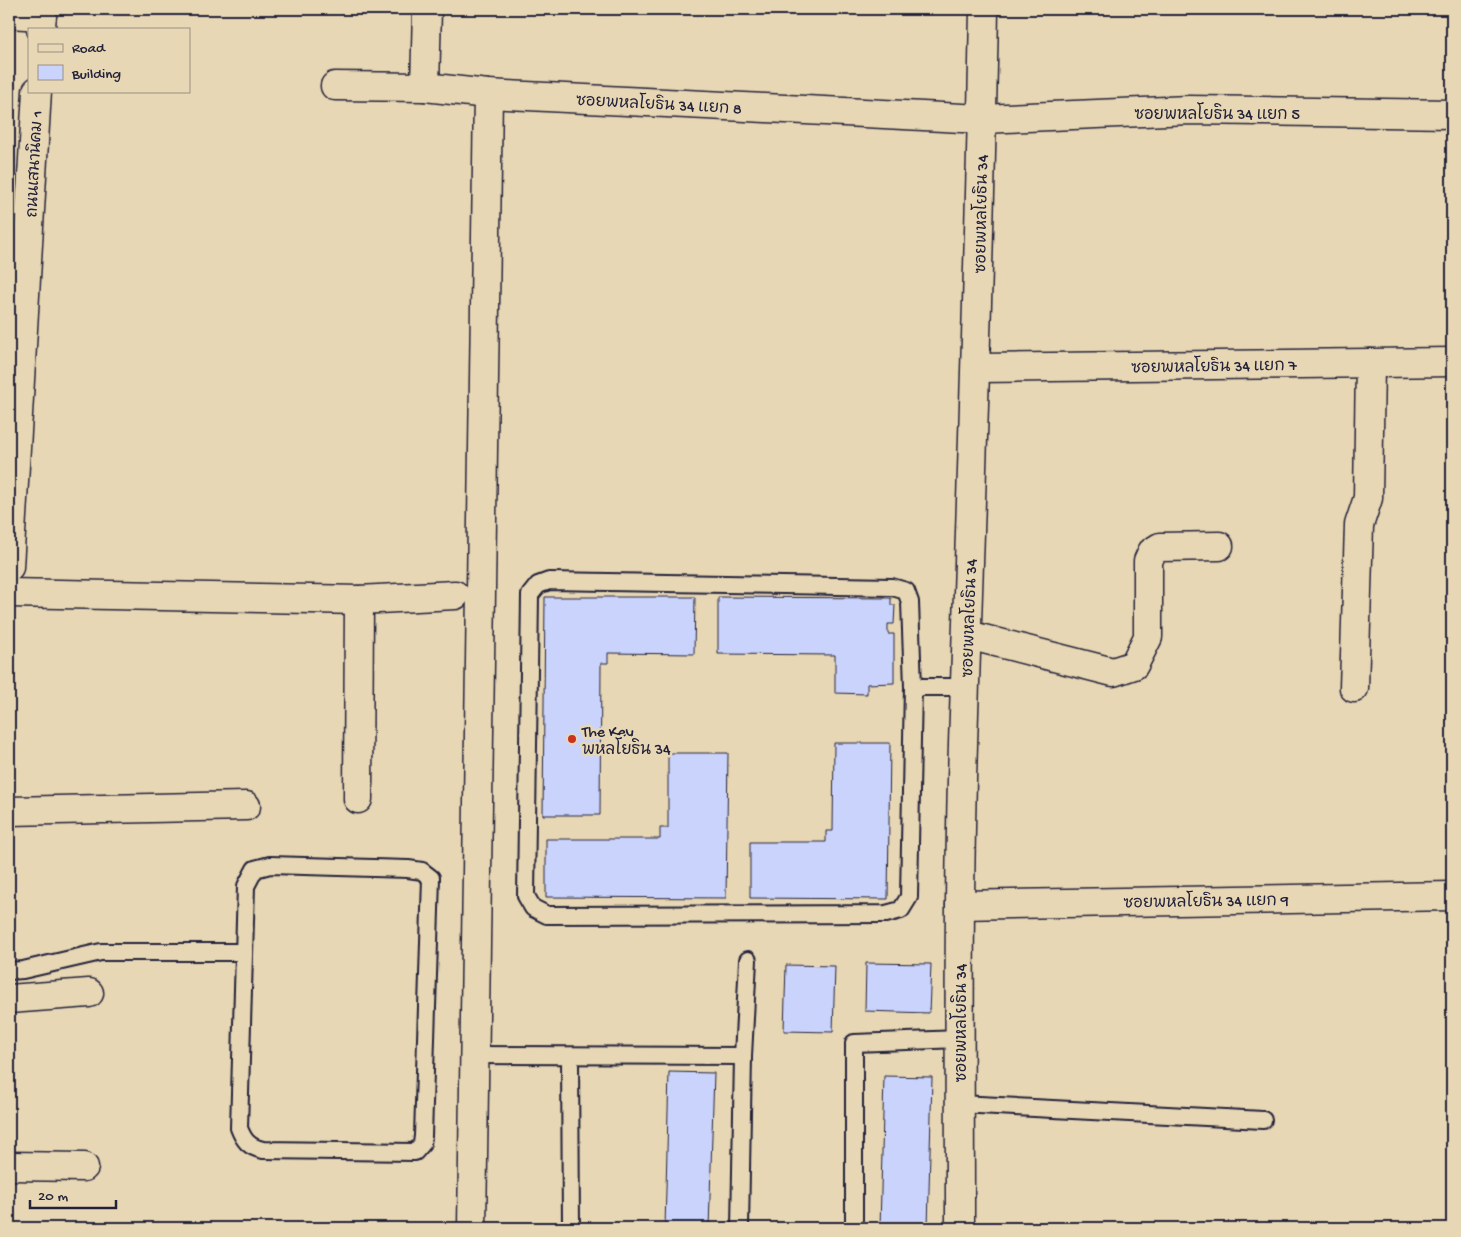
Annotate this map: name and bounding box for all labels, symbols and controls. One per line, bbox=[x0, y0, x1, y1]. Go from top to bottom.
legend bbox=[28, 28, 190, 92]
text: Road bbox=[72, 40, 106, 58]
text: Building bbox=[71, 66, 121, 84]
street label: ซอยพหลโยธิน 34 แยก 8 bbox=[575, 88, 743, 120]
street label: ซอยพหลโยธิน 34 แยก 5 bbox=[1134, 102, 1300, 126]
street label: ถนนเสนานิคม 1 bbox=[20, 110, 49, 218]
street label: ซอยพหลโยธิน 34 bbox=[968, 154, 994, 274]
street label: ซอยพหลโยธิน 34 แยก 7 bbox=[1131, 353, 1298, 379]
street label: ซอยพหลโยธิน 34 bbox=[955, 558, 983, 678]
place label: The Key พหลโยธิน 34 bbox=[581, 724, 671, 761]
marker: The Key พหลโยธิน 34 bbox=[566, 733, 578, 745]
street label: ซอยพหลโยธิน 34 แยก 9 bbox=[1123, 888, 1289, 914]
street label: ซอยพหลโยธิน 34 bbox=[949, 963, 973, 1082]
scale bar bbox=[30, 1177, 116, 1209]
text: 20 m bbox=[38, 1188, 68, 1206]

